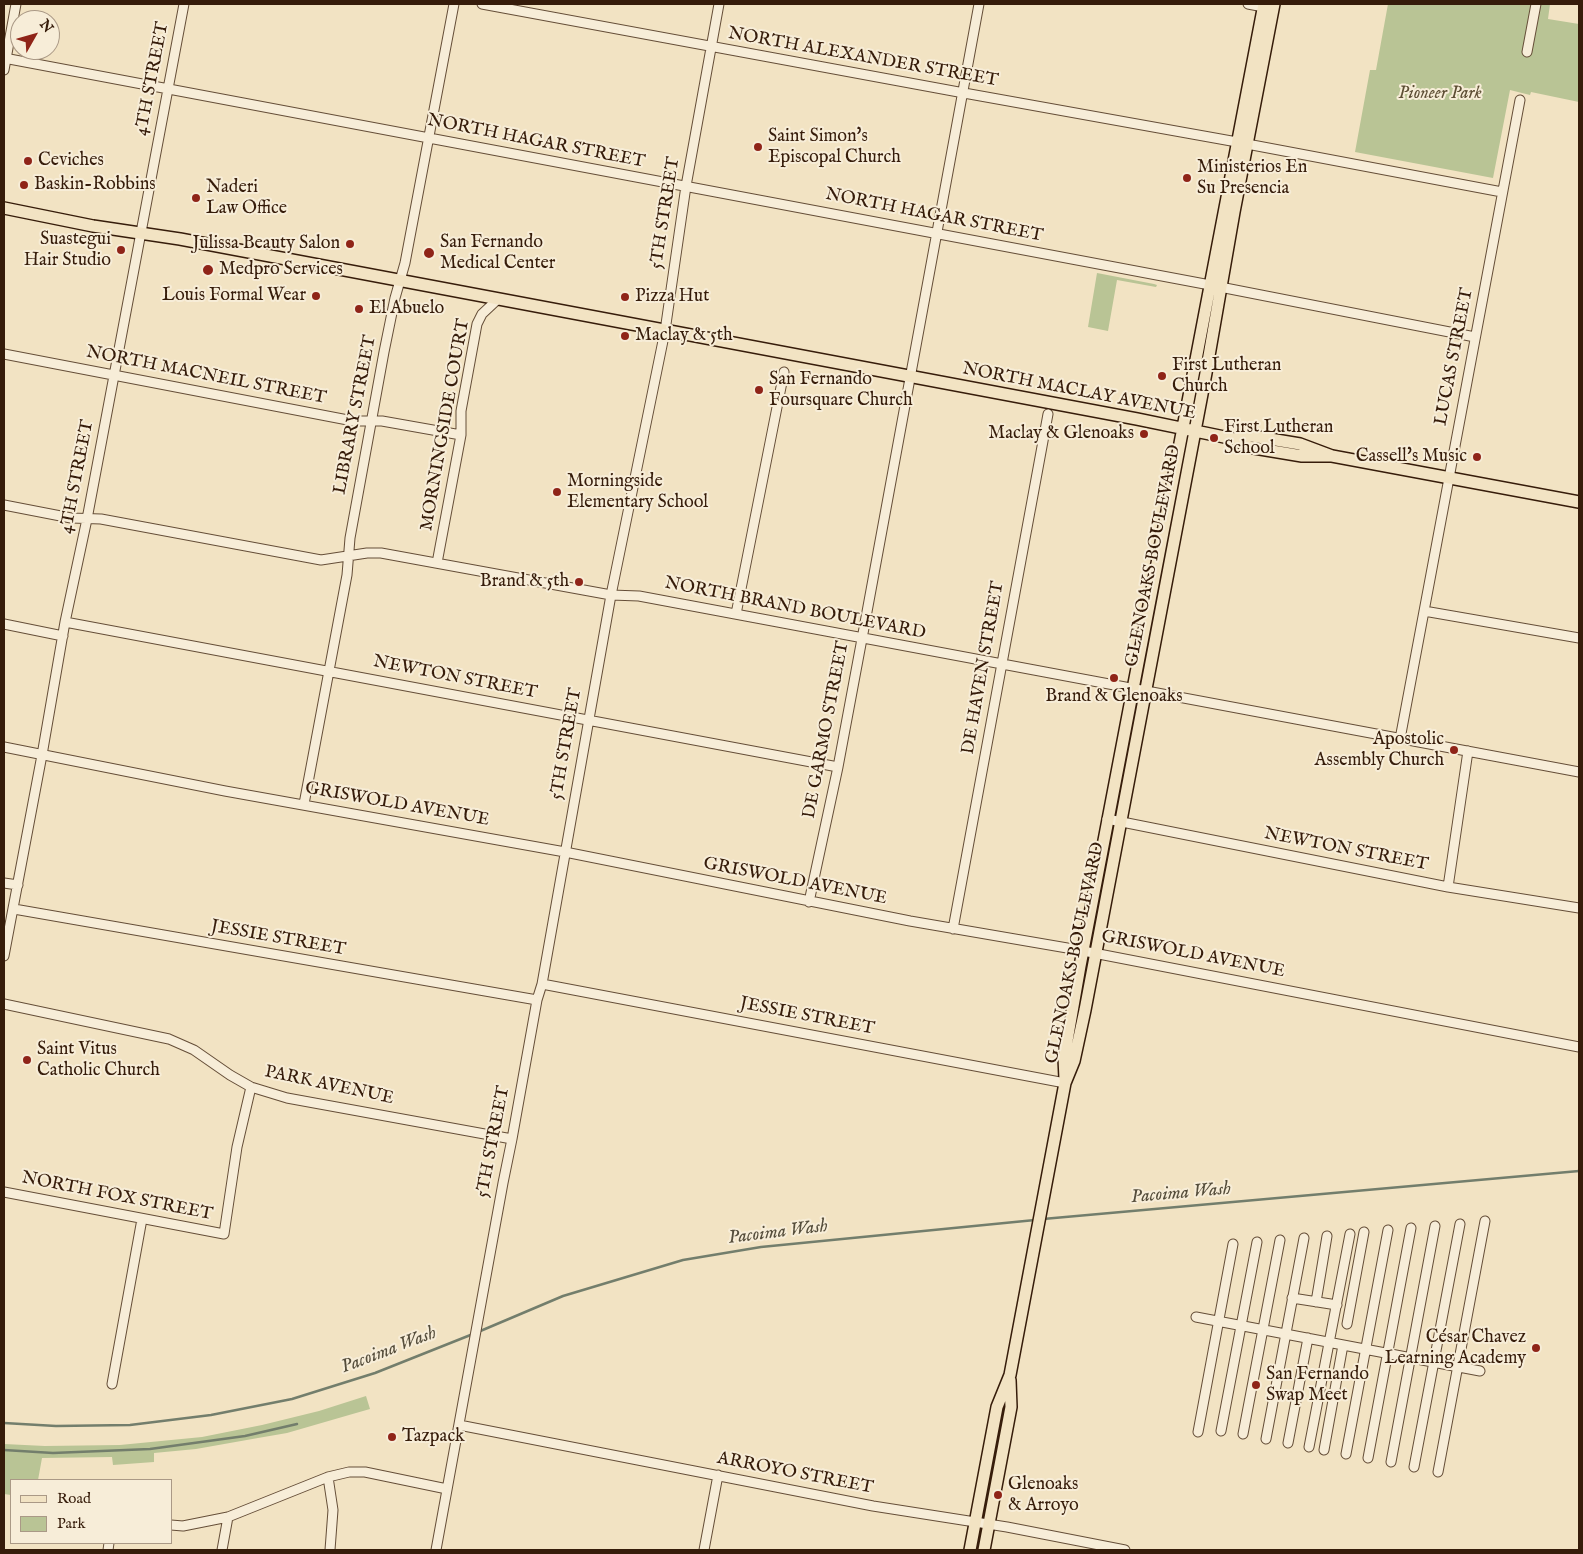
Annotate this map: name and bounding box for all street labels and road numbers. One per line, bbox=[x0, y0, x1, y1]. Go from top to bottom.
street label: 4TH STREET bbox=[131, 20, 175, 138]
street label: NORTH ALEXANDER STREET bbox=[726, 24, 1000, 92]
street label: NORTH HAGAR STREET bbox=[425, 110, 647, 174]
street label: 5TH STREET bbox=[646, 156, 686, 270]
street label: NORTH HAGAR STREET bbox=[823, 184, 1045, 248]
street label: LUCAS STREET bbox=[1431, 286, 1479, 428]
street label: MORNINGSIDE COURT bbox=[417, 317, 475, 533]
street label: LIBRARY STREET bbox=[330, 334, 382, 496]
street label: NORTH MACNEIL STREET bbox=[84, 342, 328, 410]
street label: NORTH MACLAY AVENUE bbox=[960, 359, 1198, 425]
street label: 4TH STREET bbox=[56, 418, 100, 536]
street label: GLENOAKS BOULEVARD bbox=[1122, 443, 1186, 669]
street label: NORTH BRAND BOULEVARD bbox=[663, 573, 927, 645]
street label: DE HAVEN STREET bbox=[958, 580, 1010, 756]
street label: DE GARMO STREET bbox=[799, 640, 855, 820]
street label: NEWTON STREET bbox=[371, 651, 539, 705]
street label: 5TH STREET bbox=[547, 686, 587, 802]
street label: GRISWOLD AVENUE bbox=[303, 778, 491, 832]
street label: NEWTON STREET bbox=[1262, 823, 1430, 877]
street label: GLENOAKS BOULEVARD bbox=[1042, 840, 1110, 1066]
street label: GRISWOLD AVENUE bbox=[701, 854, 889, 910]
street label: JESSIE STREET bbox=[209, 917, 347, 961]
street label: GRISWOLD AVENUE bbox=[1099, 927, 1287, 983]
street label: JESSIE STREET bbox=[738, 993, 876, 1041]
street label: PARK AVENUE bbox=[262, 1062, 396, 1110]
street label: 5TH STREET bbox=[473, 1084, 515, 1200]
street label: NORTH FOX STREET bbox=[20, 1168, 214, 1226]
street label: ARROYO STREET bbox=[715, 1448, 875, 1500]

